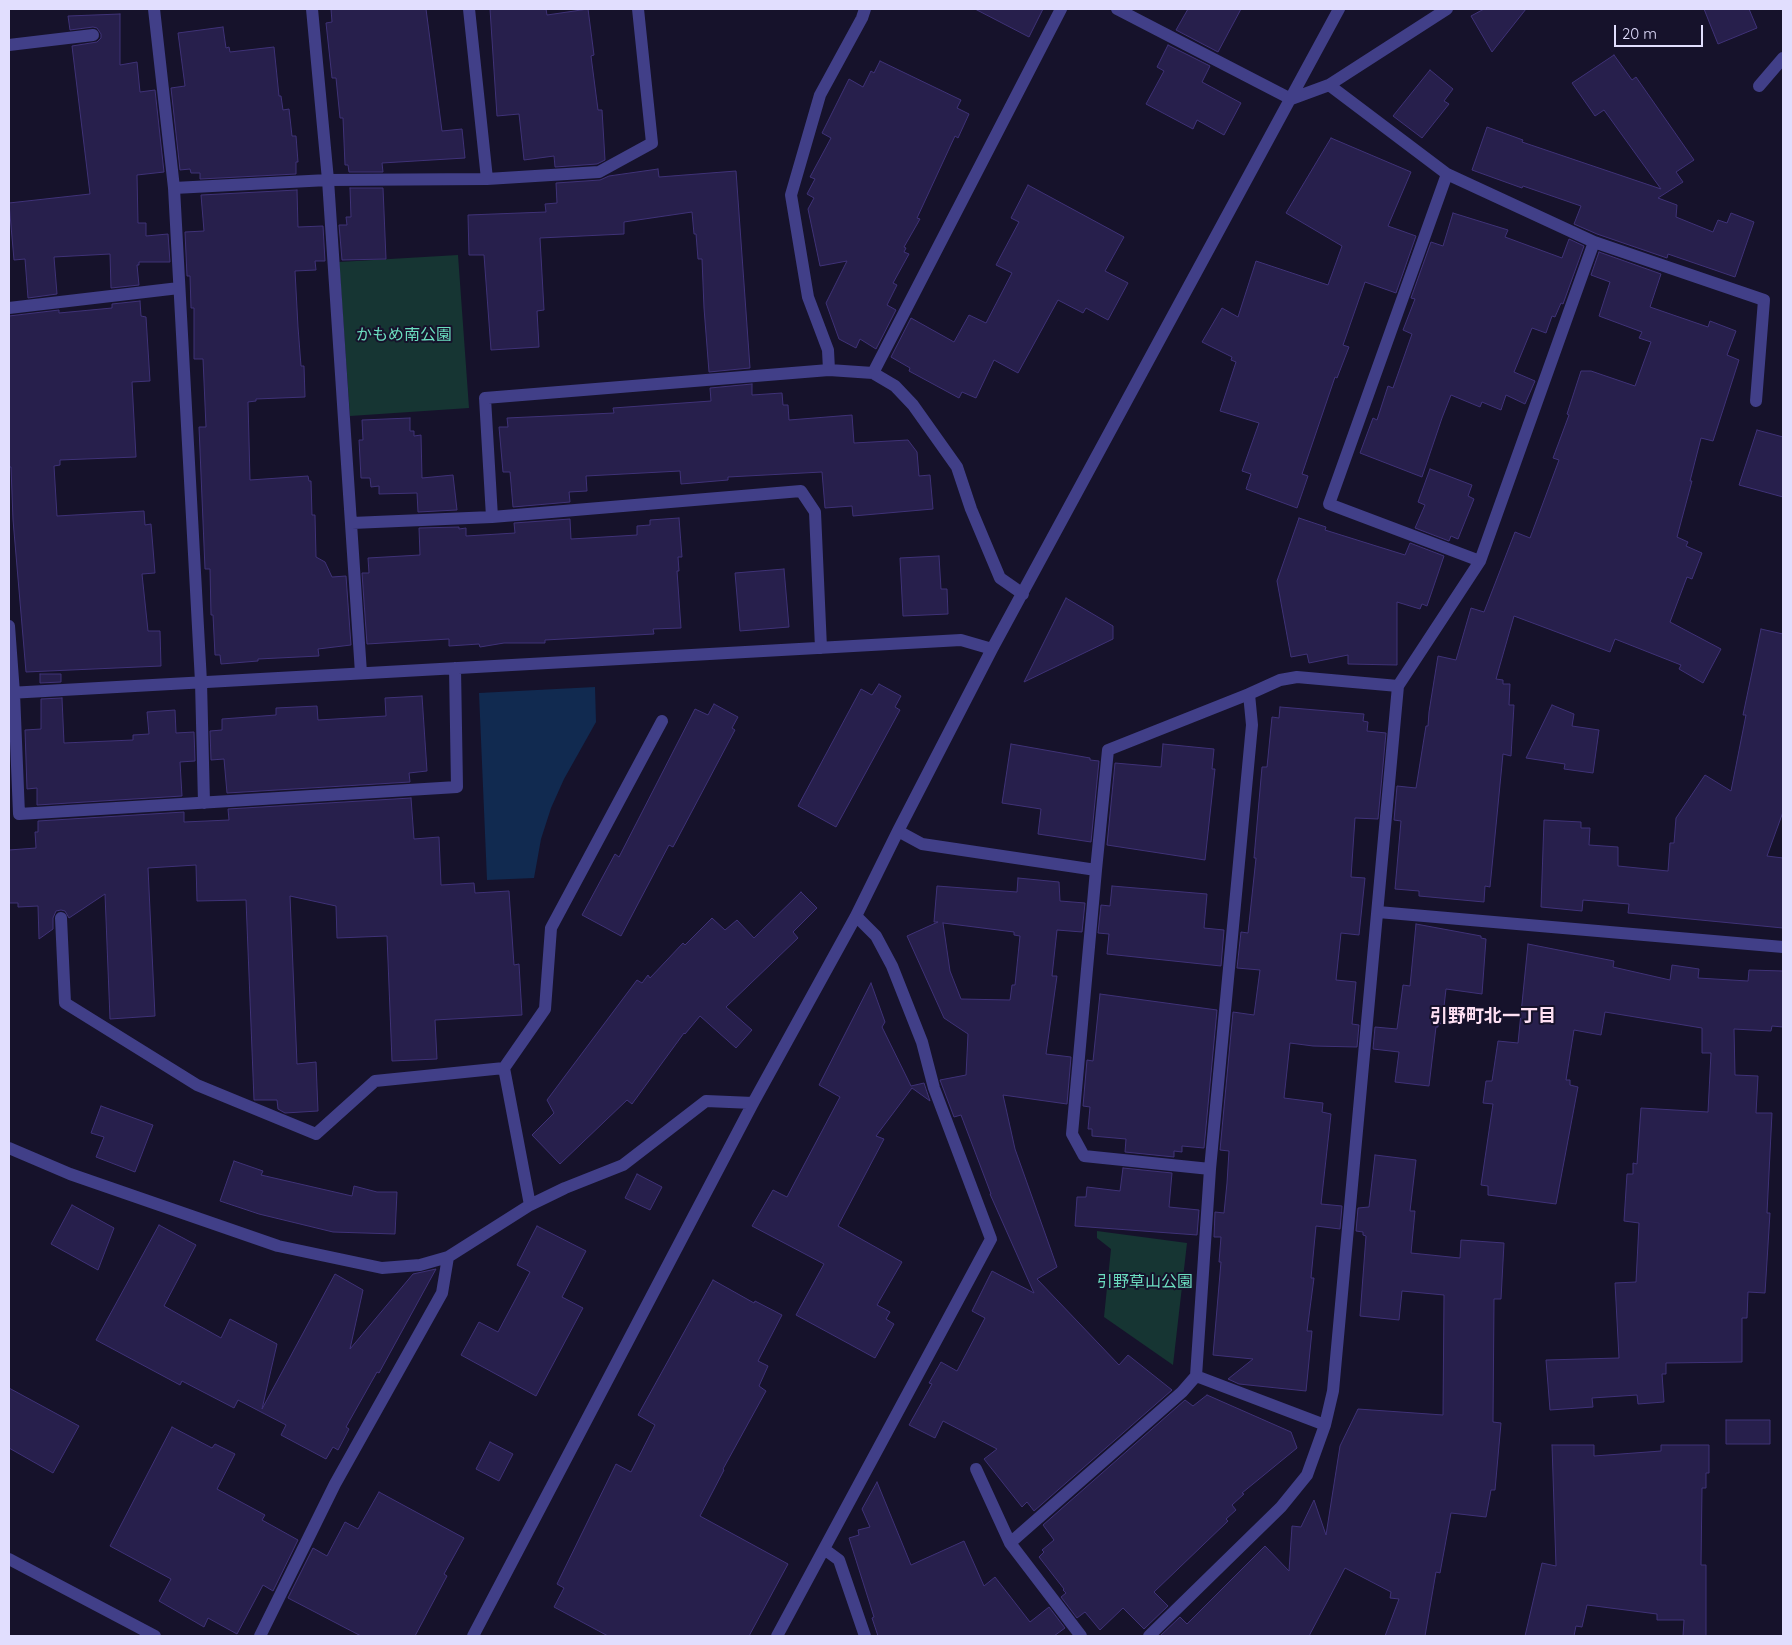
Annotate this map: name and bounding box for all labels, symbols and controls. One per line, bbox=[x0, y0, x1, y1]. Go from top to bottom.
scale bar bbox=[1617, 15, 1706, 47]
text: 20 m bbox=[1622, 24, 1657, 43]
park label: かもめ南公園 bbox=[356, 325, 452, 345]
district label: 引野町北一丁目 bbox=[1430, 1006, 1556, 1028]
park label: 引野草山公園 bbox=[1097, 1272, 1193, 1292]

